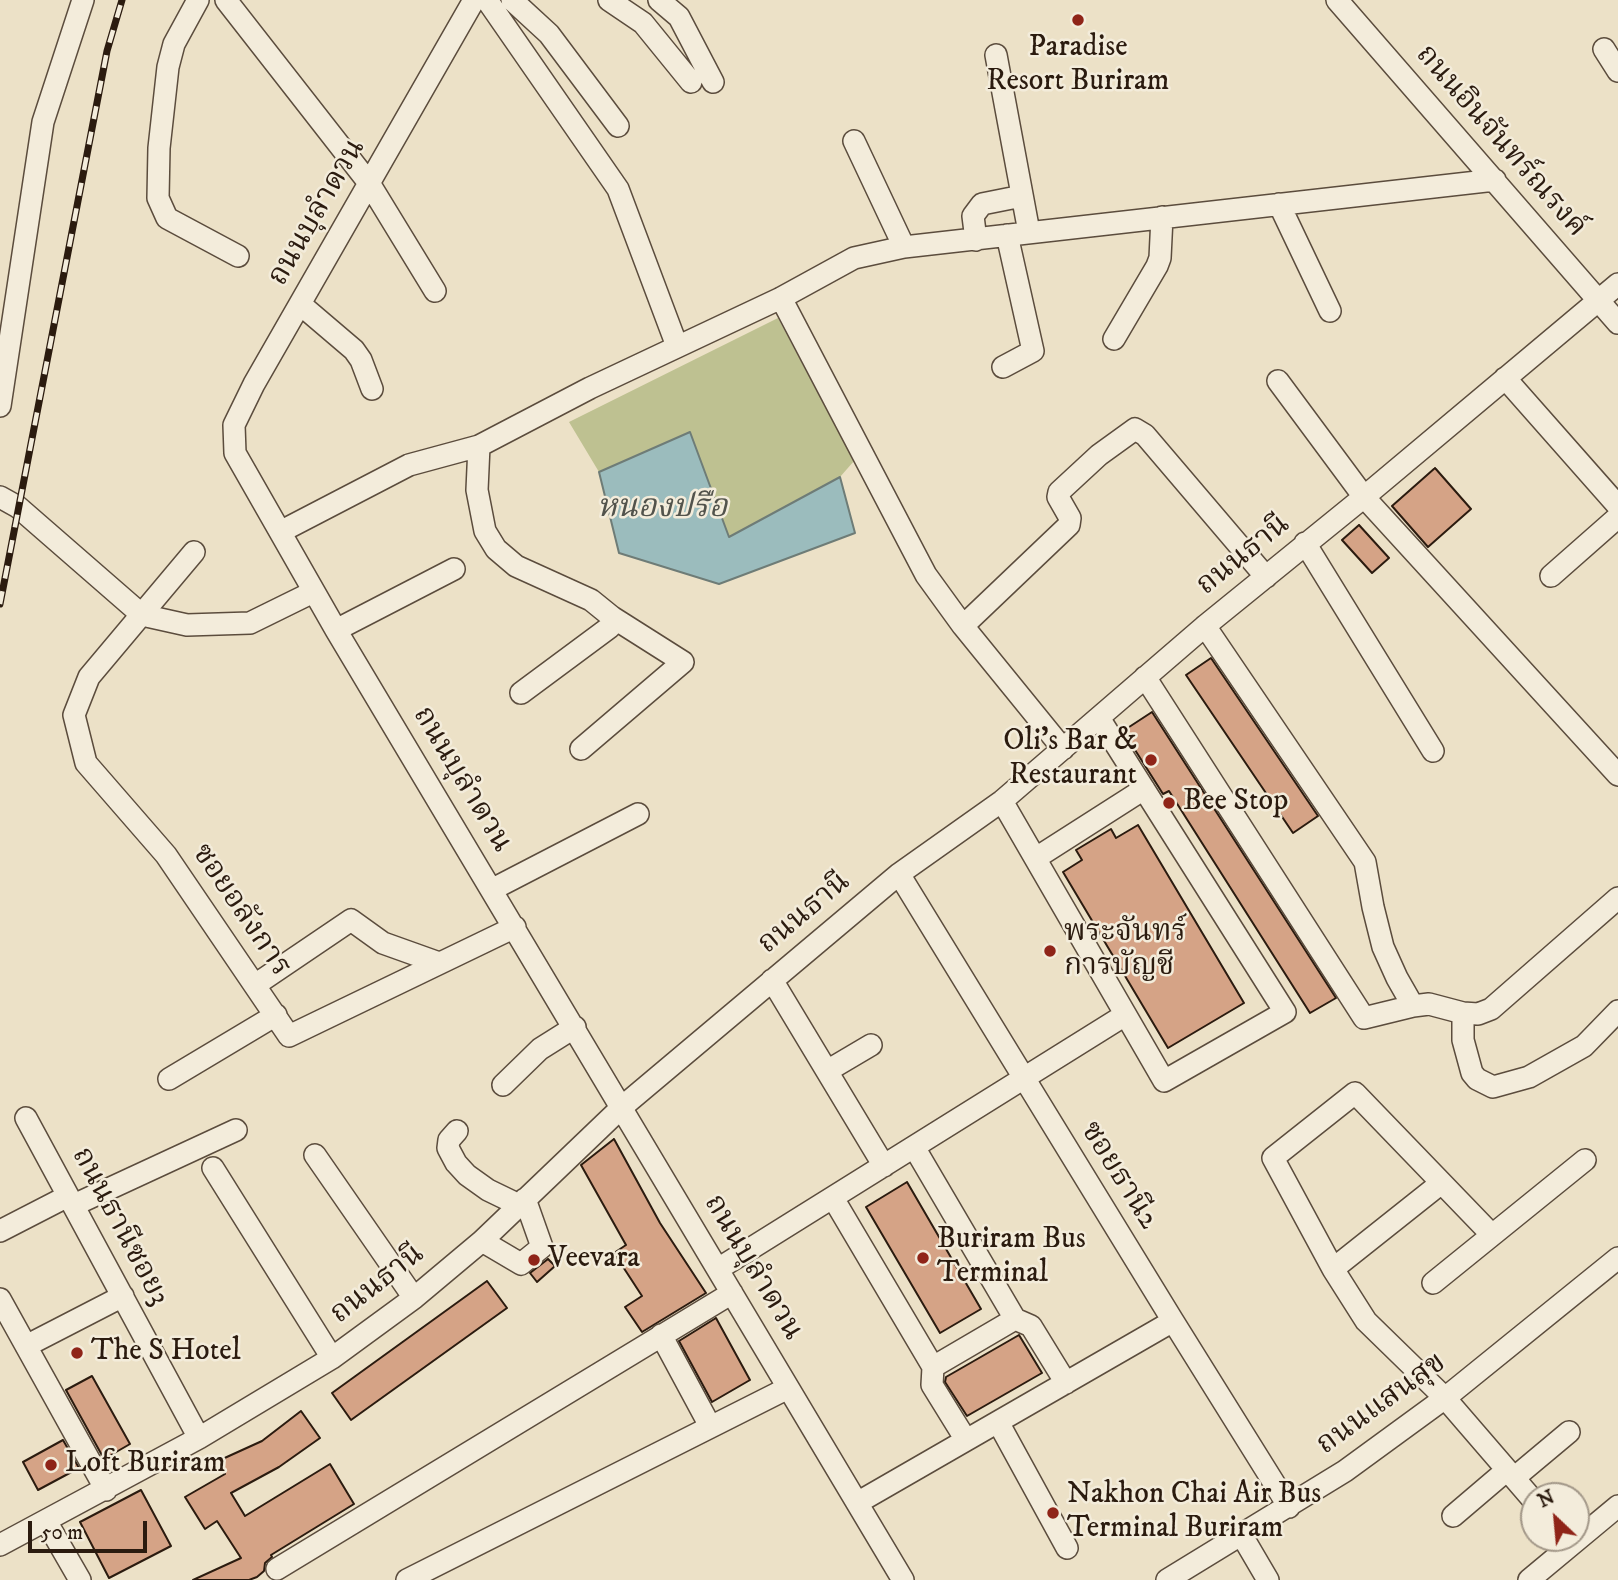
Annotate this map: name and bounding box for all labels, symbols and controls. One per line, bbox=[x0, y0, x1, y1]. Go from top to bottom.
marker: Paradise Resort Buriram bbox=[1070, 12, 1086, 28]
place label: Paradise Resort Buriram bbox=[987, 31, 1169, 102]
street label: ถนนอินจันทร์ณรงค์ bbox=[1407, 38, 1593, 246]
street label: ถนนบุลำดวน bbox=[261, 133, 375, 293]
water label: หนองปรือ bbox=[597, 490, 727, 528]
street label: ถนนธานี bbox=[1190, 508, 1298, 604]
street label: ถนนบุลำดวน bbox=[403, 700, 519, 860]
place label: Oli's Bar & Restaurant bbox=[1003, 725, 1137, 796]
marker: Oli's Bar & Restaurant bbox=[1143, 752, 1159, 768]
place label: Bee Stop bbox=[1183, 785, 1288, 821]
marker: Bee Stop bbox=[1161, 795, 1177, 811]
street label: ซอยอลังการ bbox=[183, 838, 297, 984]
street label: ถนนธานี bbox=[751, 865, 859, 963]
place label: พระจันทร์ การบัญชี bbox=[1064, 916, 1186, 986]
marker: พระจันทร์ การบัญชี bbox=[1042, 943, 1058, 959]
street label: ซอยธานี2 bbox=[1071, 1116, 1165, 1236]
street label: ถนนธานีซอย3 bbox=[62, 1142, 176, 1312]
street label: ถนนบุลำดวน bbox=[694, 1188, 810, 1348]
place label: Buriram Bus Terminal bbox=[937, 1223, 1086, 1294]
street label: ถนนธานี bbox=[324, 1237, 432, 1333]
place label: Veevara bbox=[548, 1242, 640, 1278]
marker: Buriram Bus Terminal bbox=[915, 1250, 931, 1266]
marker: Veevara bbox=[526, 1252, 542, 1268]
place label: The S Hotel bbox=[91, 1335, 241, 1371]
marker: The S Hotel bbox=[69, 1345, 85, 1361]
street label: ถนนแสนสุข bbox=[1310, 1346, 1454, 1464]
place label: Loft Buriram bbox=[65, 1447, 226, 1483]
marker: Loft Buriram bbox=[43, 1457, 59, 1473]
place label: Nakhon Chai Air Bus Terminal Buriram bbox=[1067, 1478, 1321, 1548]
north arrow bbox=[1520, 1482, 1590, 1552]
text: N bbox=[1534, 1486, 1559, 1513]
marker: Nakhon Chai Air Bus Terminal Buriram bbox=[1045, 1505, 1061, 1521]
scale bar bbox=[32, 1506, 150, 1550]
text: 50 m bbox=[41, 1520, 83, 1546]

